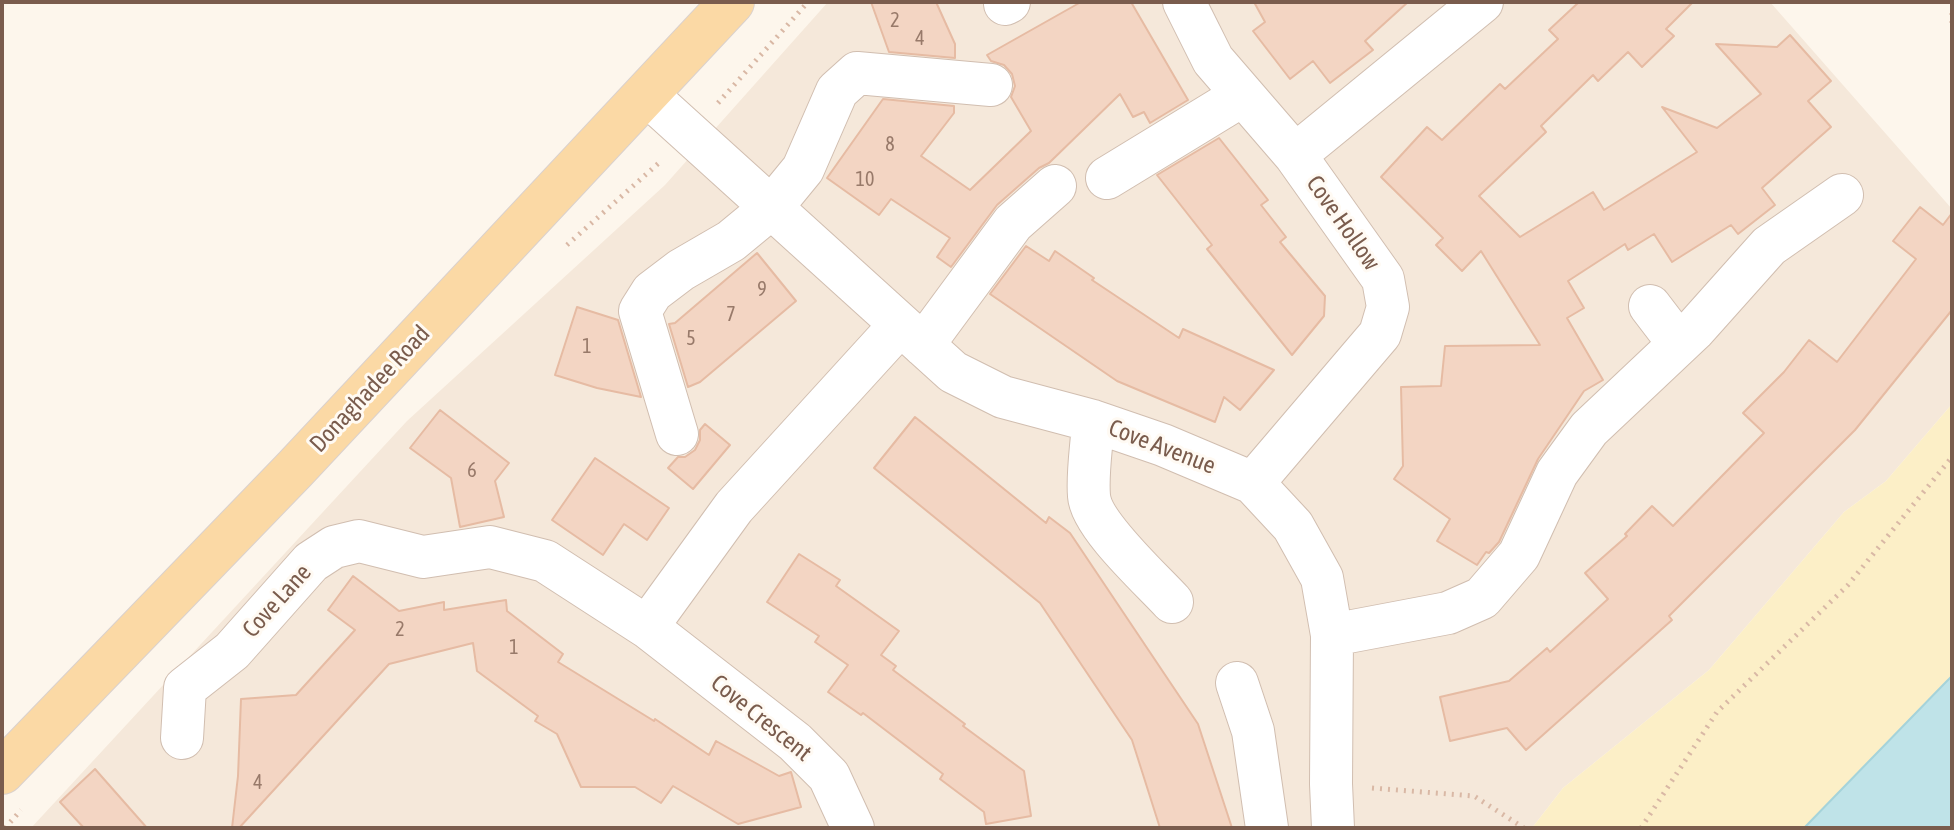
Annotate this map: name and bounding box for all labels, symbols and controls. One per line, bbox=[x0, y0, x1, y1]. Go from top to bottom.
house number: 2 bbox=[890, 9, 900, 33]
house number: 4 bbox=[915, 27, 925, 51]
house number: 8 bbox=[885, 133, 895, 157]
house number: 10 bbox=[856, 168, 874, 192]
street label: Cove Hollow bbox=[1300, 170, 1386, 276]
house number: 9 bbox=[757, 278, 767, 302]
house number: 7 bbox=[726, 303, 736, 327]
street label: Donaghadee Road bbox=[304, 320, 436, 458]
house number: 5 bbox=[686, 327, 696, 351]
house number: 1 bbox=[582, 335, 592, 359]
street label: Cove Avenue bbox=[1105, 413, 1219, 481]
house number: 6 bbox=[467, 459, 477, 483]
street label: Cove Lane bbox=[237, 558, 317, 644]
house number: 2 bbox=[395, 618, 405, 642]
house number: 1 bbox=[509, 636, 519, 660]
street label: Cove Crescent bbox=[705, 669, 817, 767]
house number: 4 bbox=[253, 771, 263, 795]

